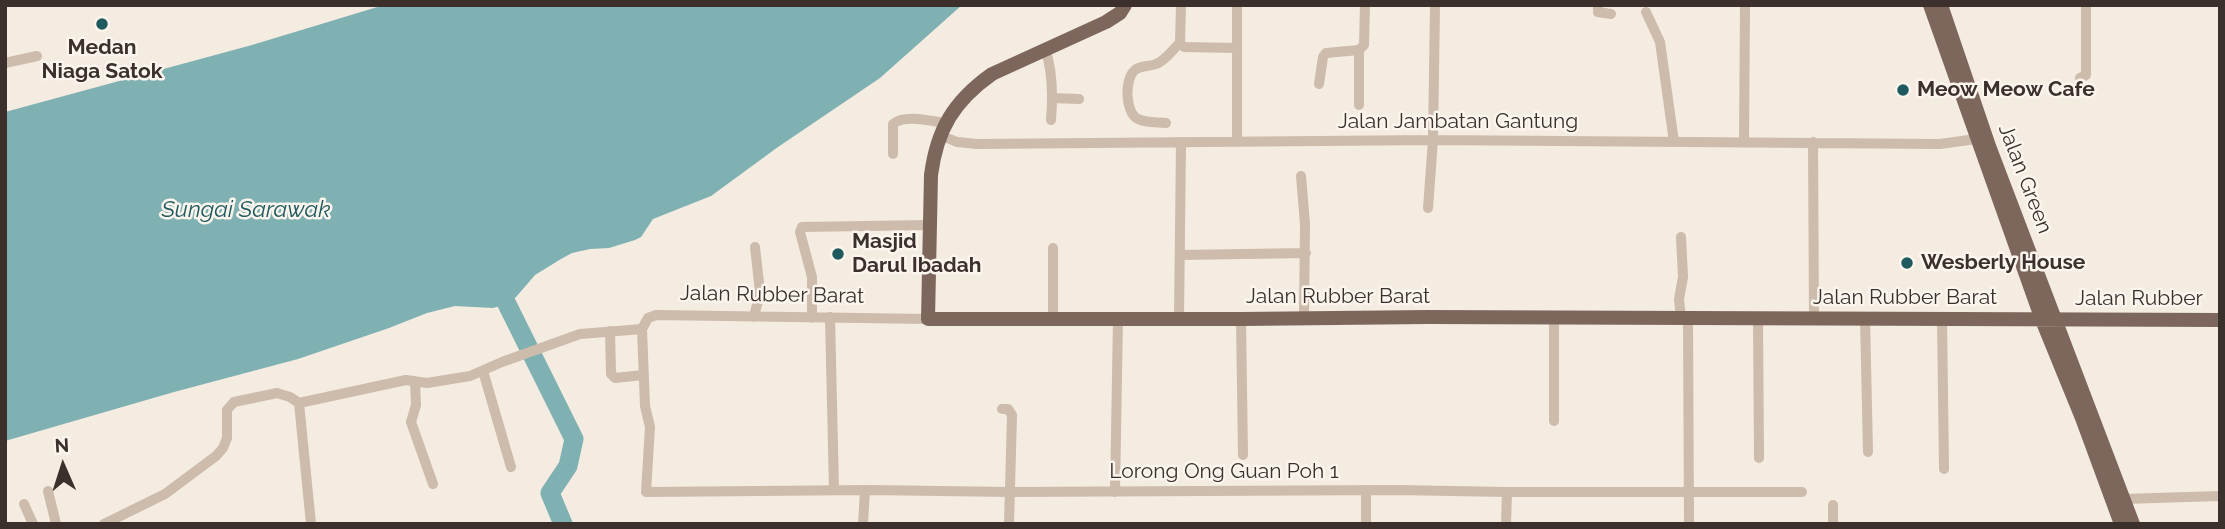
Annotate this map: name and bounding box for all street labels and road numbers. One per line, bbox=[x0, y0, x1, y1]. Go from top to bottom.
street label: Jalan Jambatan Gantung bbox=[1338, 109, 1578, 135]
street label: Jalan Green bbox=[1993, 121, 2057, 237]
street label: Jalan Rubber Barat bbox=[680, 281, 864, 309]
street label: Jalan Rubber Barat bbox=[1246, 284, 1430, 310]
street label: Jalan Rubber Barat bbox=[1813, 285, 1997, 311]
street label: Jalan Rubber bbox=[2075, 286, 2203, 312]
street label: Lorong Ong Guan Poh 1 bbox=[1109, 459, 1339, 485]

